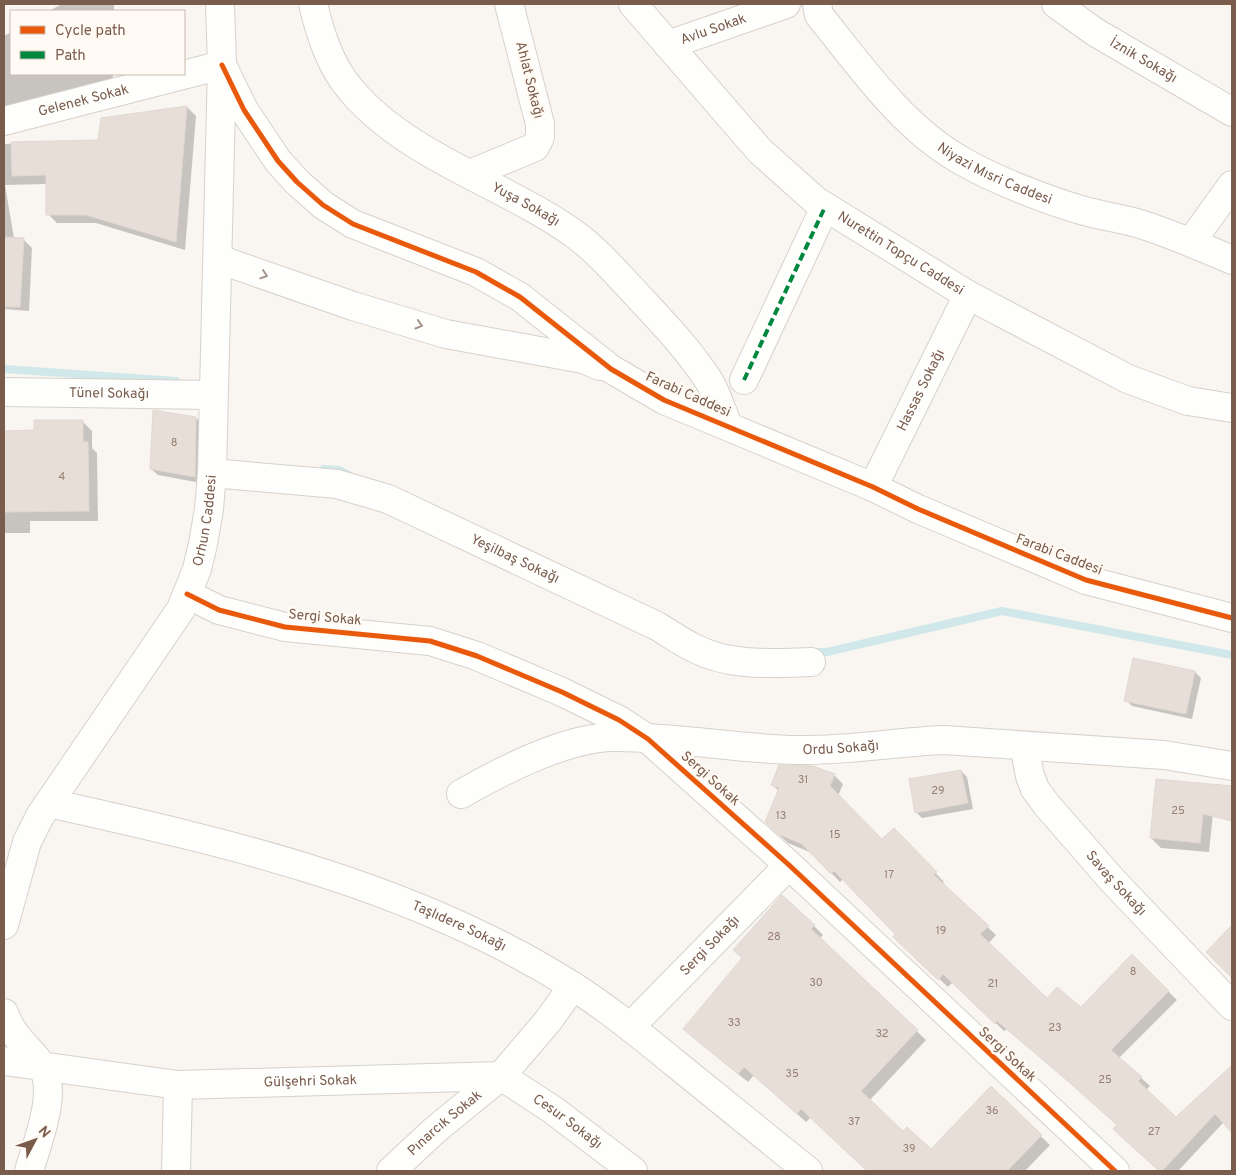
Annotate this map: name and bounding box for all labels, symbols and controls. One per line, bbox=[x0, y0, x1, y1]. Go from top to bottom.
legend bbox=[10, 10, 185, 75]
street label: Avlu Sokak bbox=[678, 10, 749, 49]
text: Cycle path bbox=[55, 22, 126, 41]
street label: İznik Sokağı bbox=[1107, 33, 1180, 87]
street label: Ahlat Sokağı bbox=[511, 40, 547, 120]
text: Path bbox=[55, 47, 86, 66]
street label: Gelenek Sokak bbox=[36, 81, 130, 120]
street label: Niyazi Mısri Caddesi bbox=[934, 139, 1054, 208]
street label: Yuşa Sokağı bbox=[489, 179, 563, 230]
street label: Nurettin Topçu Caddesi bbox=[834, 208, 967, 299]
one-way arrow bbox=[259, 269, 268, 279]
one-way arrow bbox=[414, 320, 422, 330]
street label: Hassas Sokağı bbox=[893, 346, 948, 434]
street label: Farabi Caddesi bbox=[643, 369, 733, 421]
street label: Tünel Sokağı bbox=[69, 384, 149, 403]
house number: 8 bbox=[171, 436, 177, 450]
house number: 4 bbox=[59, 470, 66, 484]
street label: Orhun Caddesi bbox=[189, 474, 220, 568]
street label: Yeşilbaş Sokağı bbox=[468, 531, 562, 587]
street label: Farabi Caddesi bbox=[1013, 531, 1105, 579]
street label: Sergi Sokak bbox=[288, 606, 362, 630]
street label: Ordu Sokağı bbox=[802, 737, 880, 759]
street label: Sergi Sokak bbox=[677, 748, 743, 810]
house number: 31 bbox=[798, 773, 808, 787]
house number: 29 bbox=[931, 784, 945, 798]
house number: 25 bbox=[1171, 804, 1185, 818]
house number: 13 bbox=[776, 809, 786, 823]
house number: 15 bbox=[830, 828, 841, 842]
street label: Savaş Sokağı bbox=[1082, 847, 1150, 919]
house number: 17 bbox=[884, 868, 894, 882]
street label: Taşlıdere Sokağı bbox=[409, 897, 509, 955]
street label: Sergi Sokağı bbox=[677, 912, 743, 979]
house number: 19 bbox=[936, 924, 946, 938]
house number: 28 bbox=[767, 930, 781, 944]
house number: 8 bbox=[1130, 965, 1136, 979]
house number: 30 bbox=[809, 976, 823, 990]
house number: 21 bbox=[988, 977, 998, 991]
house number: 33 bbox=[727, 1016, 741, 1030]
house number: 23 bbox=[1048, 1021, 1062, 1035]
street label: Sergi Sokak bbox=[974, 1024, 1040, 1086]
house number: 32 bbox=[875, 1027, 889, 1041]
house number: 35 bbox=[785, 1067, 799, 1081]
street label: Gülşehri Sokak bbox=[263, 1072, 357, 1091]
house number: 25 bbox=[1098, 1073, 1112, 1087]
street label: Pınarcık Sokak bbox=[404, 1087, 485, 1160]
street label: Cesur Sokağı bbox=[530, 1091, 605, 1153]
house number: 36 bbox=[985, 1104, 999, 1118]
north arrow bbox=[10, 1115, 60, 1165]
house number: 37 bbox=[848, 1115, 860, 1129]
text: N bbox=[34, 1123, 53, 1142]
house number: 27 bbox=[1148, 1125, 1160, 1139]
house number: 39 bbox=[903, 1142, 915, 1156]

